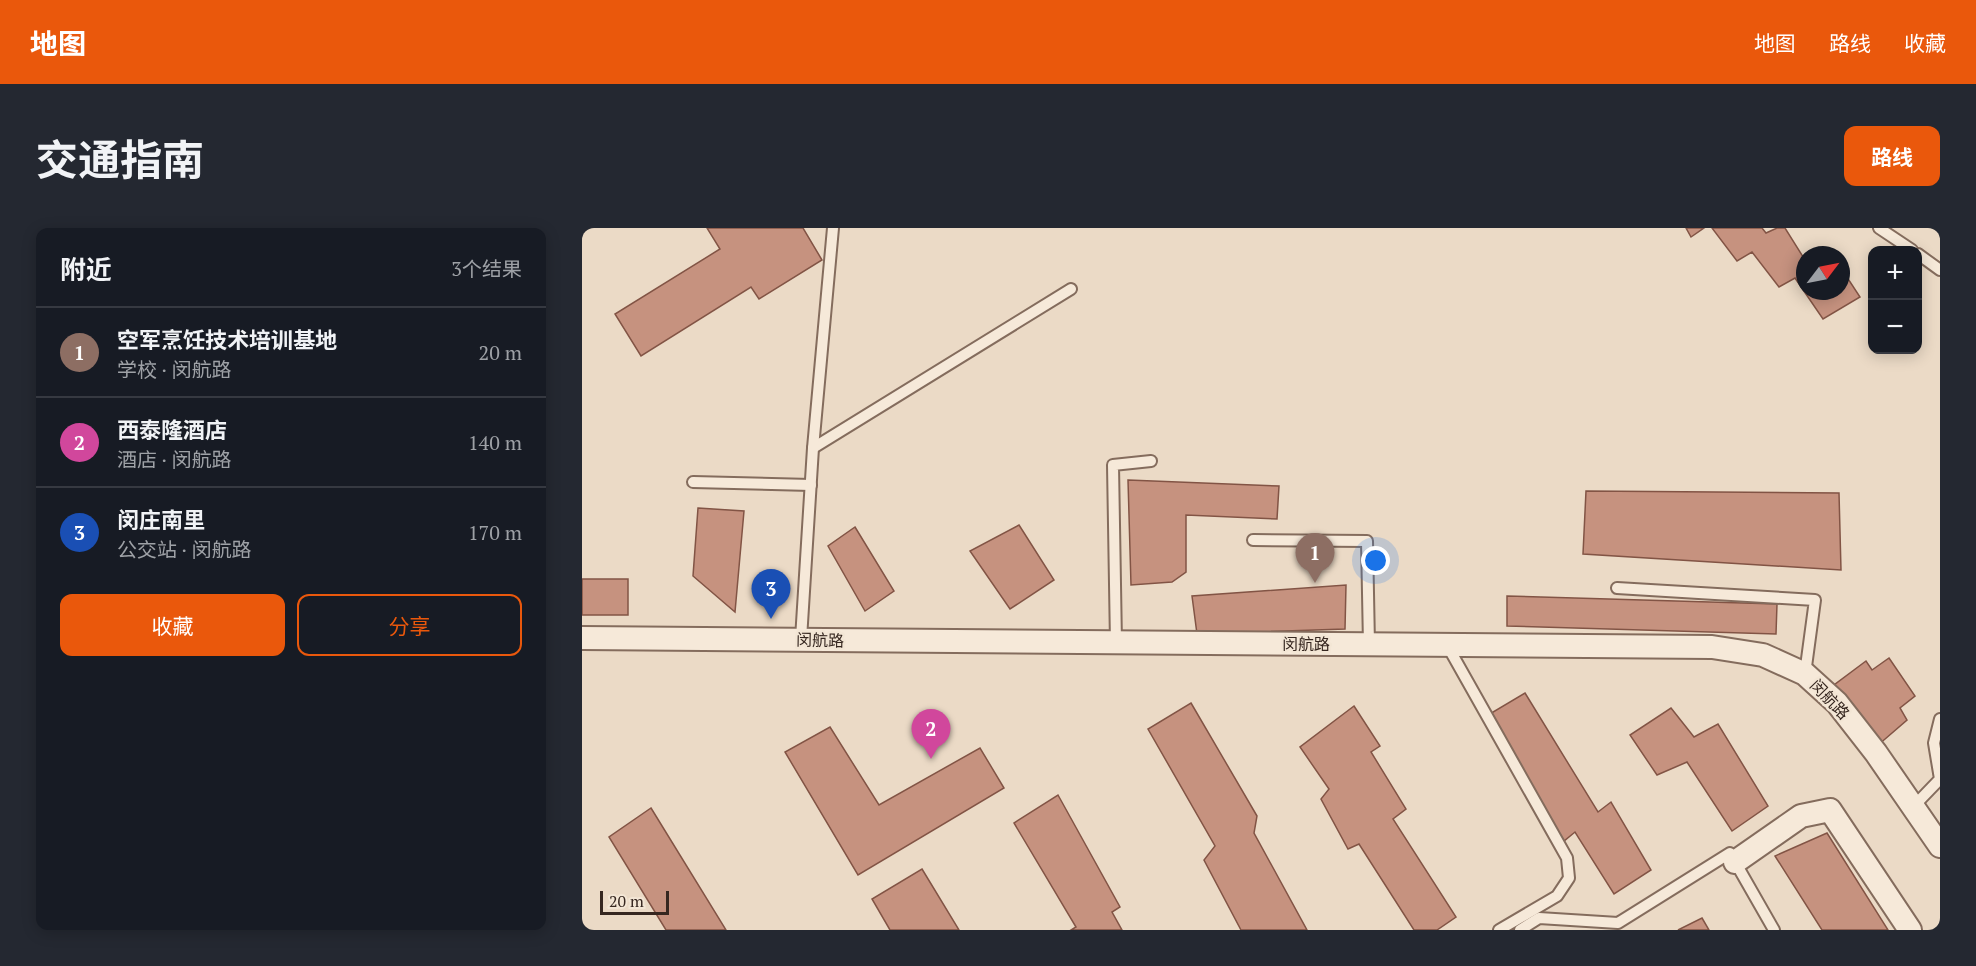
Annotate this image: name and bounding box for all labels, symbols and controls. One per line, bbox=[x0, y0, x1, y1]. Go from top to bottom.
text: 地图 bbox=[30, 25, 86, 62]
text: 地图 bbox=[1754, 29, 1796, 57]
text: 路线 bbox=[1829, 29, 1871, 57]
text: 收藏 bbox=[1904, 29, 1946, 57]
button: 路线 bbox=[1844, 126, 1940, 186]
text: 交通指南 bbox=[36, 131, 204, 187]
north arrow bbox=[1796, 246, 1850, 300]
map controls bbox=[1868, 246, 1922, 354]
button: + bbox=[1868, 246, 1922, 300]
text: 附近 bbox=[60, 252, 112, 286]
text: 3个结果 bbox=[451, 255, 522, 282]
button: − bbox=[1868, 300, 1922, 354]
text: 空军烹饪技术培训基地 bbox=[117, 325, 337, 354]
text: 1 bbox=[74, 339, 85, 366]
text: 20 m bbox=[479, 339, 522, 366]
text: 学校 · 闵航路 bbox=[117, 356, 232, 383]
text: 西泰隆酒店 bbox=[117, 415, 227, 444]
text: 2 bbox=[74, 429, 85, 456]
text: 140 m bbox=[468, 429, 522, 456]
text: 酒店 · 闵航路 bbox=[117, 446, 232, 473]
text: 闵庄南里 bbox=[117, 505, 205, 534]
text: 3 bbox=[74, 519, 85, 546]
text: 170 m bbox=[468, 519, 522, 546]
pin: 1 bbox=[1296, 534, 1334, 583]
text: 公交站 · 闵航路 bbox=[117, 536, 252, 563]
your location bbox=[1361, 546, 1390, 575]
pin: 3 bbox=[752, 570, 790, 619]
button: 收藏 bbox=[60, 594, 285, 656]
button: 分享 bbox=[297, 594, 522, 656]
street label: 闵航路 bbox=[796, 629, 844, 651]
street label: 闵航路 bbox=[1282, 633, 1330, 655]
street label: 闵航路 bbox=[1805, 674, 1855, 724]
pin: 2 bbox=[912, 710, 950, 759]
scale bar bbox=[600, 888, 669, 916]
text: 20 m bbox=[609, 890, 644, 912]

